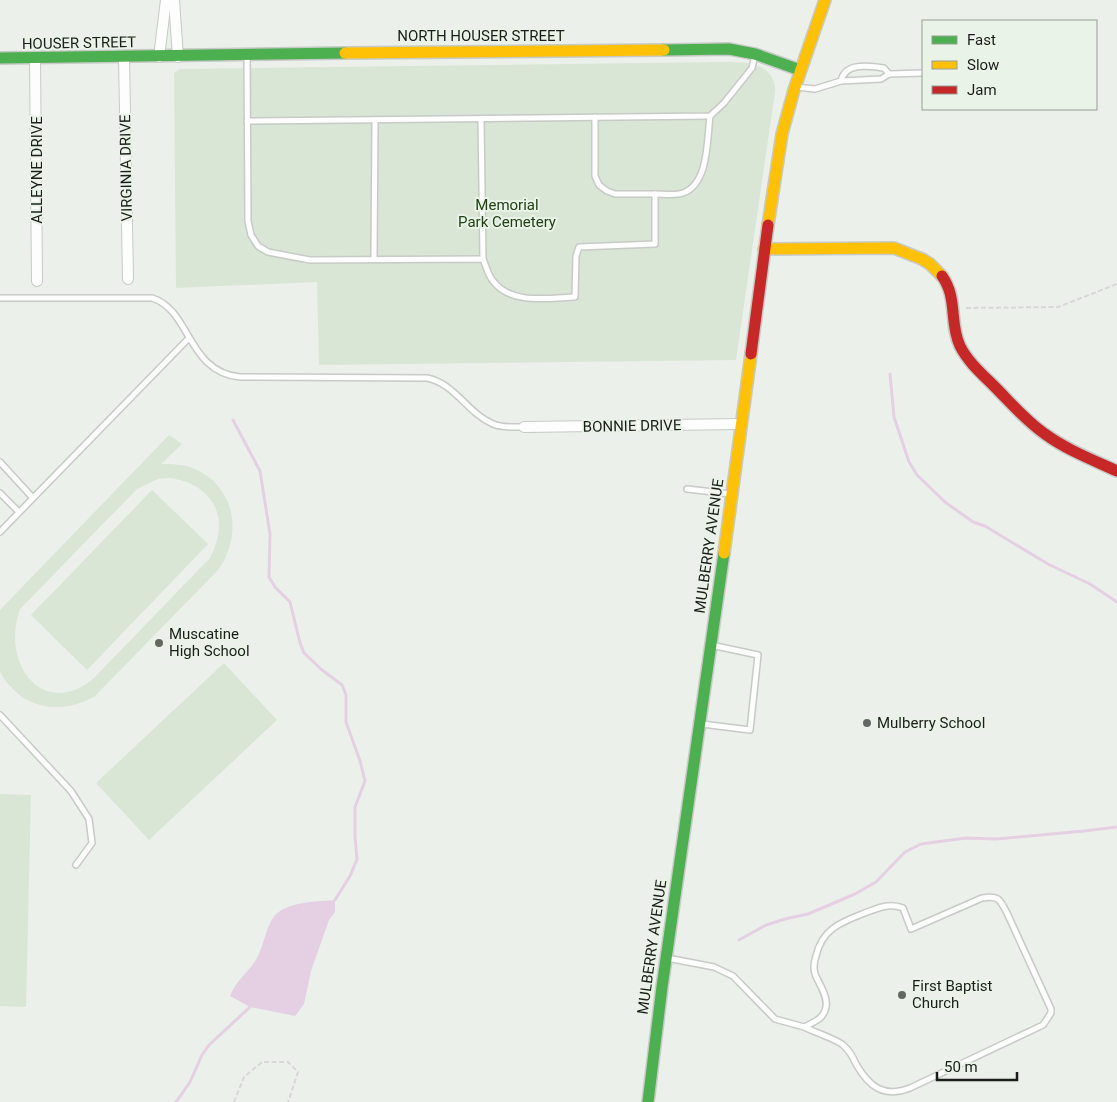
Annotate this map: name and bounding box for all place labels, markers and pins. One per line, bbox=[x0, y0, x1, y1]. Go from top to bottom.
place label: Muscatine High School bbox=[169, 625, 250, 660]
marker: Muscatine High School bbox=[153, 637, 165, 649]
place label: Mulberry School bbox=[877, 714, 985, 732]
marker: Mulberry School bbox=[861, 717, 873, 729]
place label: First Baptist Church bbox=[912, 977, 993, 1012]
marker: First Baptist Church bbox=[896, 989, 908, 1001]

